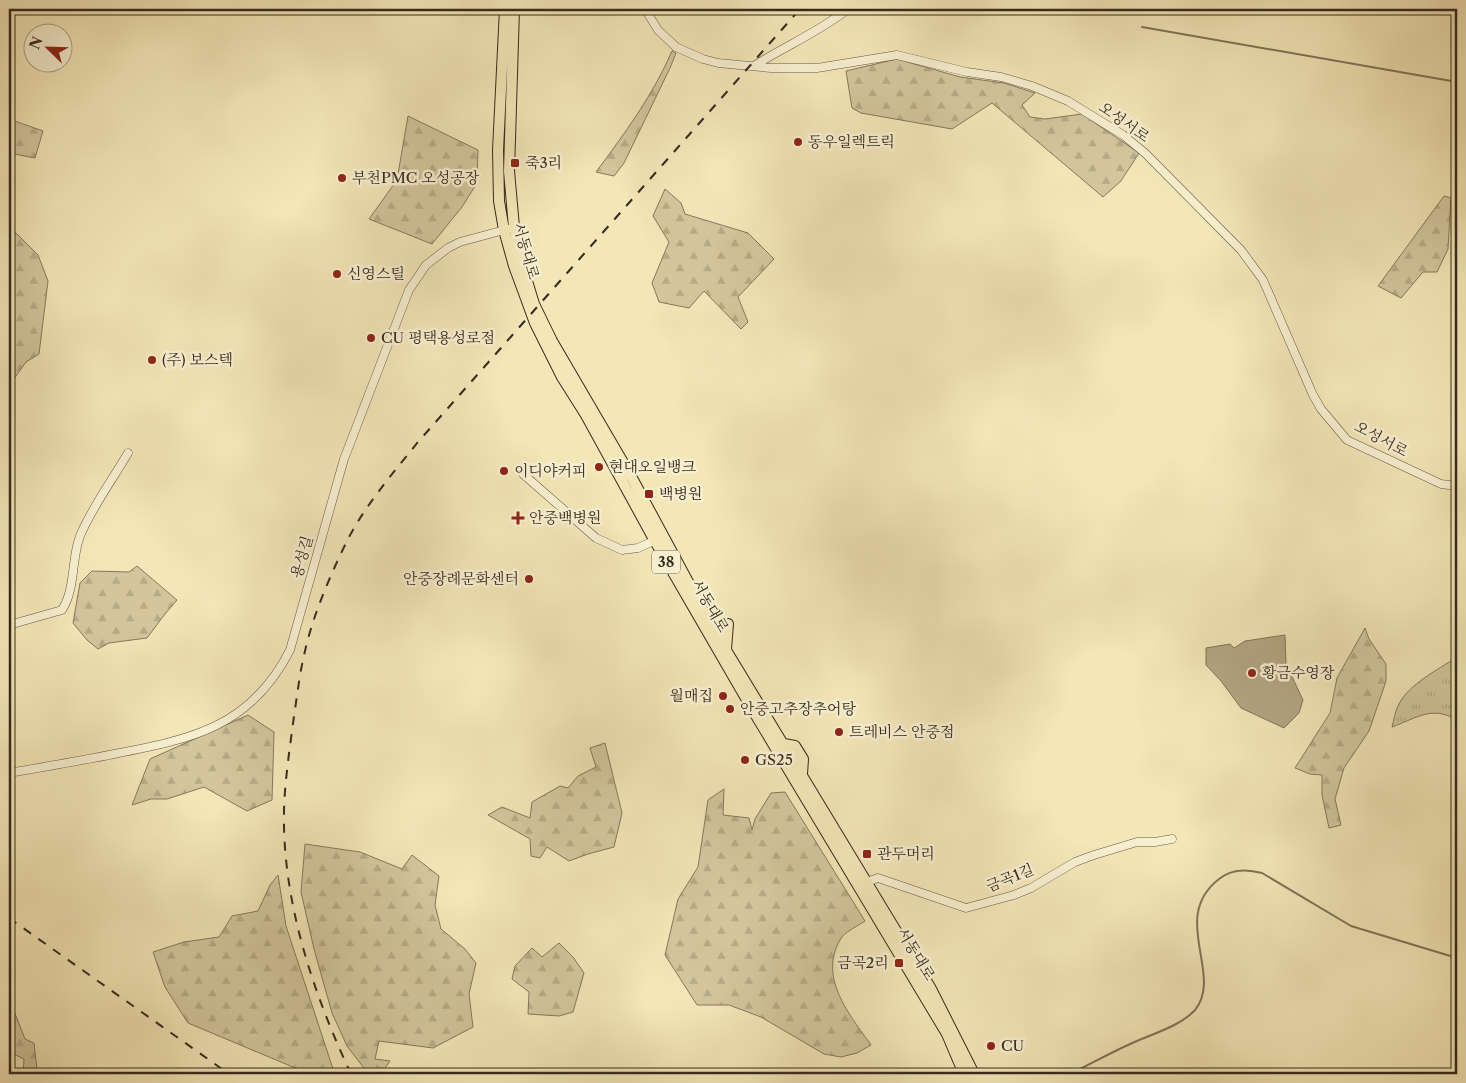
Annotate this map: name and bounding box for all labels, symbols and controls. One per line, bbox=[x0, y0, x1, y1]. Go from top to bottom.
north arrow bbox=[22, 22, 72, 72]
text: N bbox=[25, 34, 47, 52]
street label: 오성서로 bbox=[1095, 97, 1154, 146]
place label: 동우일렉트릭 bbox=[808, 132, 895, 151]
marker: 동우일렉트릭 bbox=[792, 136, 804, 148]
place label: 죽3리 bbox=[525, 153, 562, 172]
marker: 죽3리 bbox=[509, 157, 521, 169]
place label: 부천PMC 오성공장 bbox=[352, 168, 480, 187]
marker: 부천PMC 오성공장 bbox=[336, 172, 348, 184]
street label: 서동대로 bbox=[509, 220, 544, 282]
place label: 신영스틸 bbox=[347, 264, 405, 283]
marker: 신영스틸 bbox=[331, 268, 343, 280]
place label: CU 평택용성로점 bbox=[381, 328, 495, 347]
marker: CU 평택용성로점 bbox=[365, 332, 377, 344]
place label: (주) 보스텍 bbox=[162, 350, 233, 369]
marker: (주) 보스텍 bbox=[146, 354, 158, 366]
street label: 오성서로 bbox=[1351, 417, 1412, 461]
place label: 현대오일뱅크 bbox=[609, 457, 696, 476]
place label: 이디야커피 bbox=[514, 461, 586, 480]
marker: 현대오일뱅크 bbox=[593, 461, 605, 473]
marker: 이디야커피 bbox=[498, 465, 510, 477]
place label: 백병원 bbox=[659, 484, 702, 503]
marker: 백병원 bbox=[643, 488, 655, 500]
place label: 안중백병원 bbox=[529, 508, 601, 527]
marker: 안중백병원 bbox=[511, 511, 525, 525]
street label: 용성길 bbox=[286, 533, 317, 580]
road number: 38 bbox=[652, 550, 680, 574]
place label: 안중장례문화센터 bbox=[403, 569, 519, 588]
marker: 안중장례문화센터 bbox=[523, 573, 535, 585]
street label: 서동대로 bbox=[688, 576, 733, 636]
place label: 황금수영장 bbox=[1262, 663, 1335, 682]
marker: 황금수영장 bbox=[1246, 667, 1258, 679]
place label: 월매집 bbox=[670, 686, 713, 705]
marker: 월매집 bbox=[717, 690, 729, 702]
place label: 안중고추장추어탕 bbox=[740, 699, 856, 718]
marker: 안중고추장추어탕 bbox=[724, 703, 736, 715]
place label: 트레비스 안중점 bbox=[849, 722, 954, 741]
marker: 트레비스 안중점 bbox=[833, 726, 845, 738]
place label: GS25 bbox=[755, 750, 793, 769]
marker: GS25 bbox=[739, 754, 751, 766]
place label: 관두머리 bbox=[877, 844, 935, 863]
marker: 관두머리 bbox=[861, 848, 873, 860]
street label: 금곡1길 bbox=[983, 859, 1036, 896]
street label: 서동대로 bbox=[893, 924, 940, 984]
place label: 금곡2리 bbox=[837, 953, 889, 972]
marker: 금곡2리 bbox=[893, 957, 905, 969]
place label: CU bbox=[1001, 1036, 1025, 1055]
marker: CU bbox=[985, 1040, 997, 1052]

